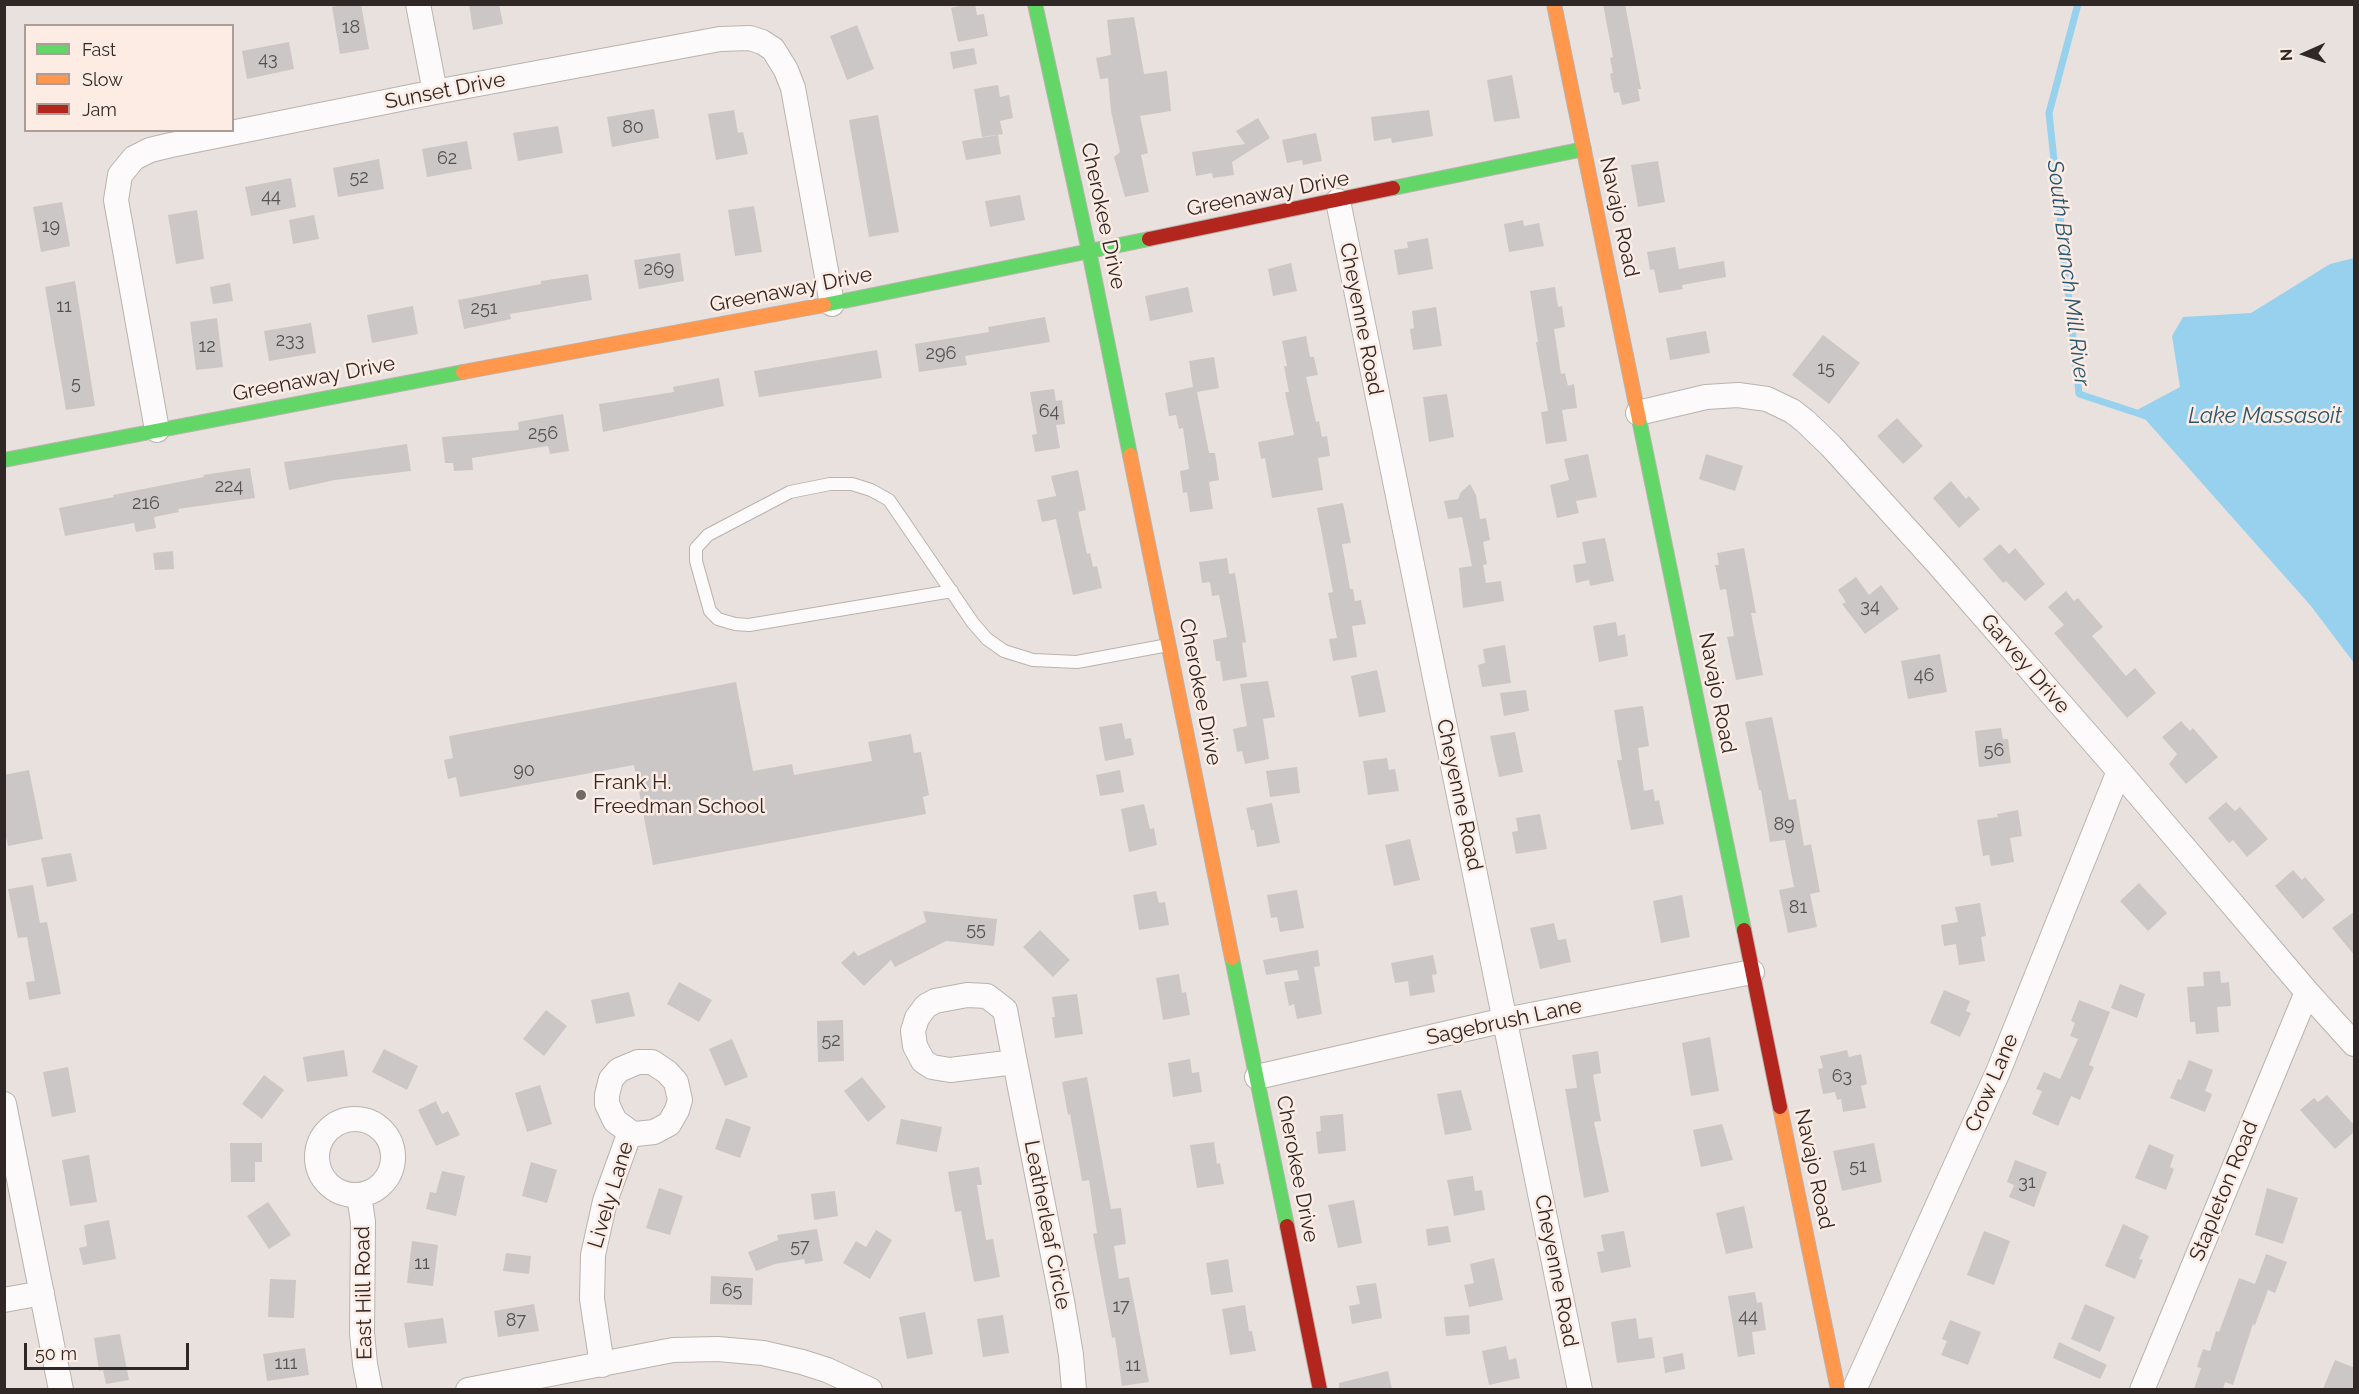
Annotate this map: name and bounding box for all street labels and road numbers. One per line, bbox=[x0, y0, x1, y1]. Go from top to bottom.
street label: Sunset Drive bbox=[383, 67, 507, 115]
street label: Cherokee Drive bbox=[1075, 140, 1131, 292]
street label: Navajo Road bbox=[1594, 154, 1644, 280]
street label: Greenaway Drive bbox=[1185, 166, 1351, 222]
street label: Cheyenne Road bbox=[1334, 241, 1388, 397]
street label: Greenaway Drive bbox=[708, 262, 874, 318]
street label: Greenaway Drive bbox=[231, 351, 397, 407]
street label: Garvey Drive bbox=[1975, 609, 2075, 719]
street label: Cherokee Drive bbox=[1173, 616, 1227, 768]
street label: Navajo Road bbox=[1693, 630, 1741, 756]
street label: Cheyenne Road bbox=[1431, 717, 1487, 873]
street label: Sagebrush Lane bbox=[1424, 993, 1584, 1051]
street label: Crow Lane bbox=[1960, 1030, 2024, 1136]
street label: Cherokee Drive bbox=[1270, 1093, 1324, 1245]
street label: Navajo Road bbox=[1789, 1106, 1839, 1232]
street label: Stapleton Road bbox=[2184, 1117, 2264, 1265]
street label: Leatherleaf Circle bbox=[1018, 1138, 1076, 1312]
street label: Lively Lane bbox=[583, 1139, 639, 1251]
street label: Cheyenne Road bbox=[1529, 1193, 1583, 1349]
street label: East Hill Road bbox=[350, 1226, 378, 1360]

